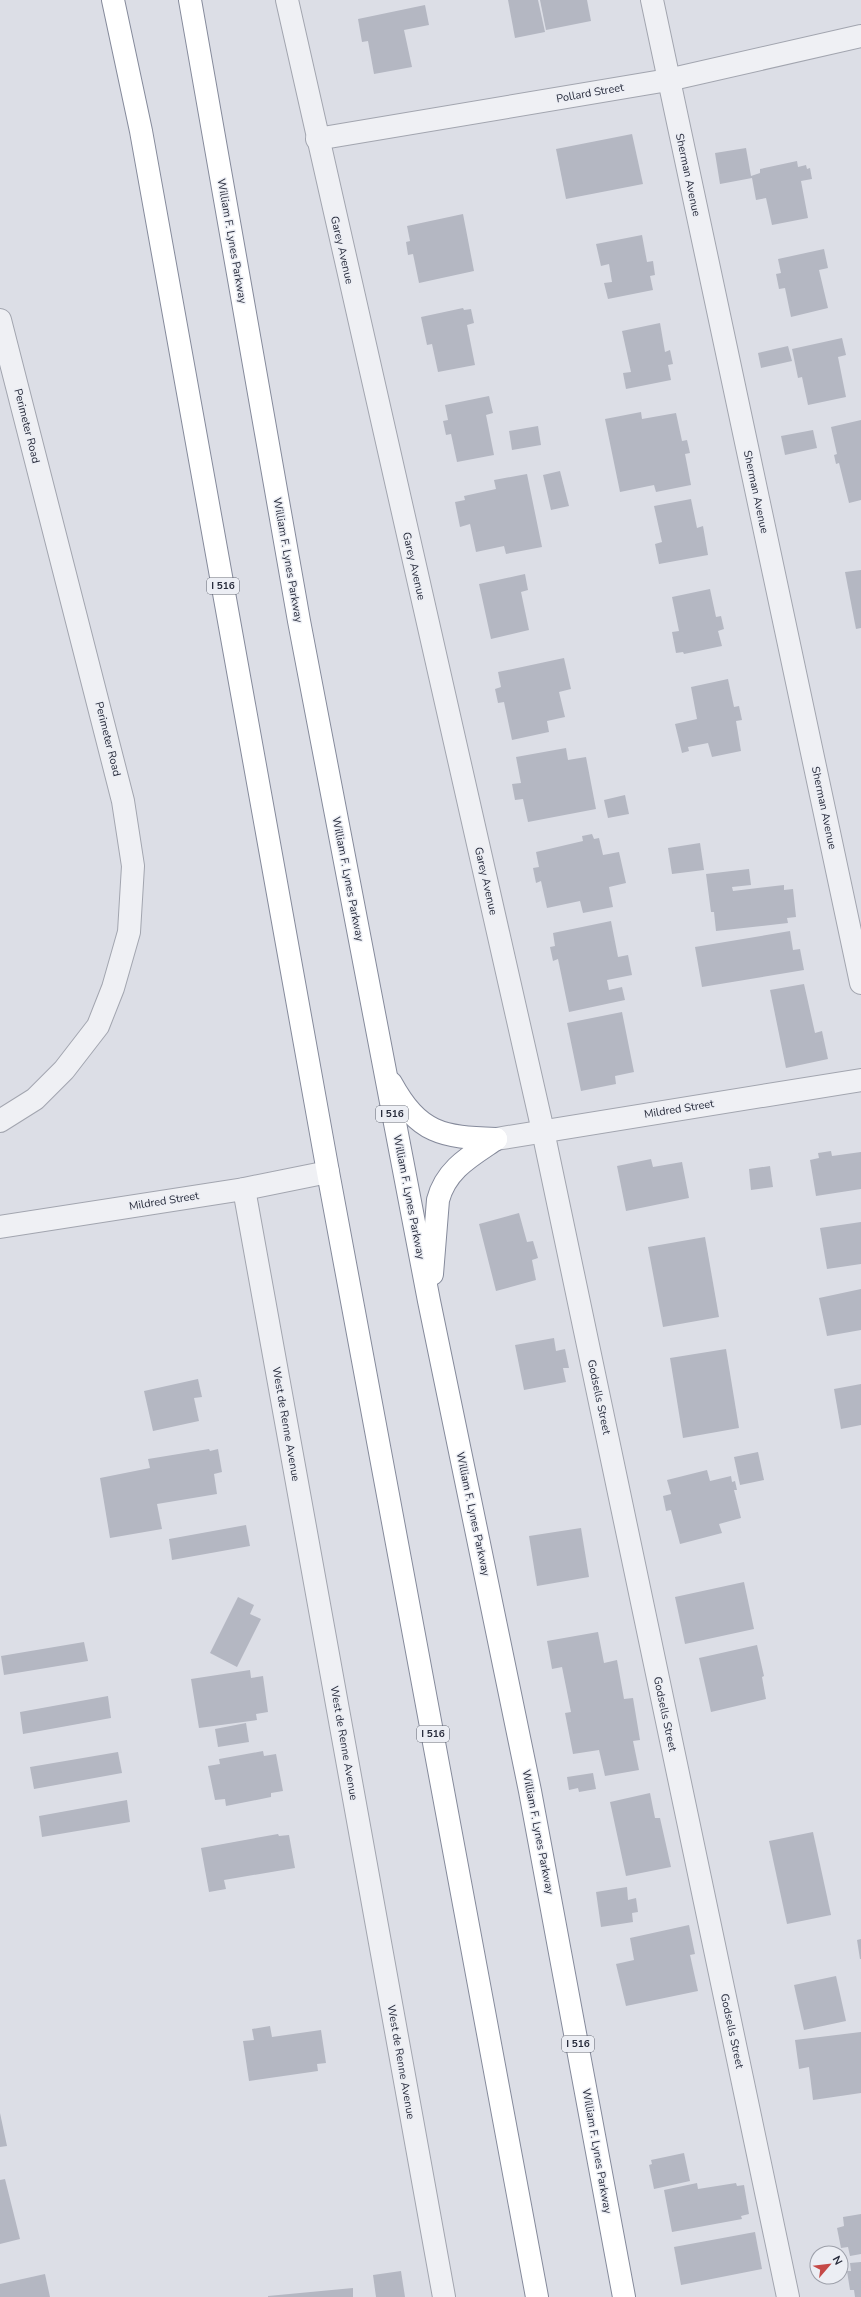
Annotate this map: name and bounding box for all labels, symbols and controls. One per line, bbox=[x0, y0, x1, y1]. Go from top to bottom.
street label: Pollard Street bbox=[555, 80, 625, 106]
street label: Sherman Avenue bbox=[672, 132, 704, 218]
street label: William F. Lynes Parkway bbox=[214, 177, 250, 305]
street label: Garey Avenue bbox=[327, 215, 357, 286]
street label: Perimeter Road bbox=[10, 387, 44, 465]
street label: Sherman Avenue bbox=[740, 449, 772, 535]
street label: William F. Lynes Parkway bbox=[270, 496, 306, 624]
street label: Garey Avenue bbox=[399, 531, 429, 602]
road number: I 516 bbox=[207, 578, 239, 594]
street label: Perimeter Road bbox=[91, 700, 125, 778]
street label: Sherman Avenue bbox=[808, 765, 840, 851]
street label: William F. Lynes Parkway bbox=[329, 815, 368, 943]
street label: Garey Avenue bbox=[471, 846, 501, 917]
street label: Mildred Street bbox=[643, 1096, 715, 1122]
road number: I 516 bbox=[376, 1106, 408, 1122]
street label: William F. Lynes Parkway bbox=[390, 1133, 429, 1261]
street label: Mildred Street bbox=[128, 1188, 200, 1214]
street label: Godsells Street bbox=[584, 1358, 614, 1436]
street label: West de Renne Avenue bbox=[269, 1366, 303, 1483]
street label: William F. Lynes Parkway bbox=[453, 1451, 494, 1578]
street label: Godsells Street bbox=[650, 1675, 680, 1753]
street label: West de Renne Avenue bbox=[327, 1685, 361, 1802]
road number: I 516 bbox=[417, 1726, 449, 1742]
street label: William F. Lynes Parkway bbox=[519, 1768, 558, 1896]
street label: Godsells Street bbox=[717, 1992, 747, 2070]
street label: West de Renne Avenue bbox=[384, 2004, 418, 2121]
road number: I 516 bbox=[562, 2036, 594, 2052]
street label: William F. Lynes Parkway bbox=[579, 2087, 615, 2215]
north arrow bbox=[809, 2245, 849, 2285]
text: N bbox=[829, 2253, 846, 2268]

